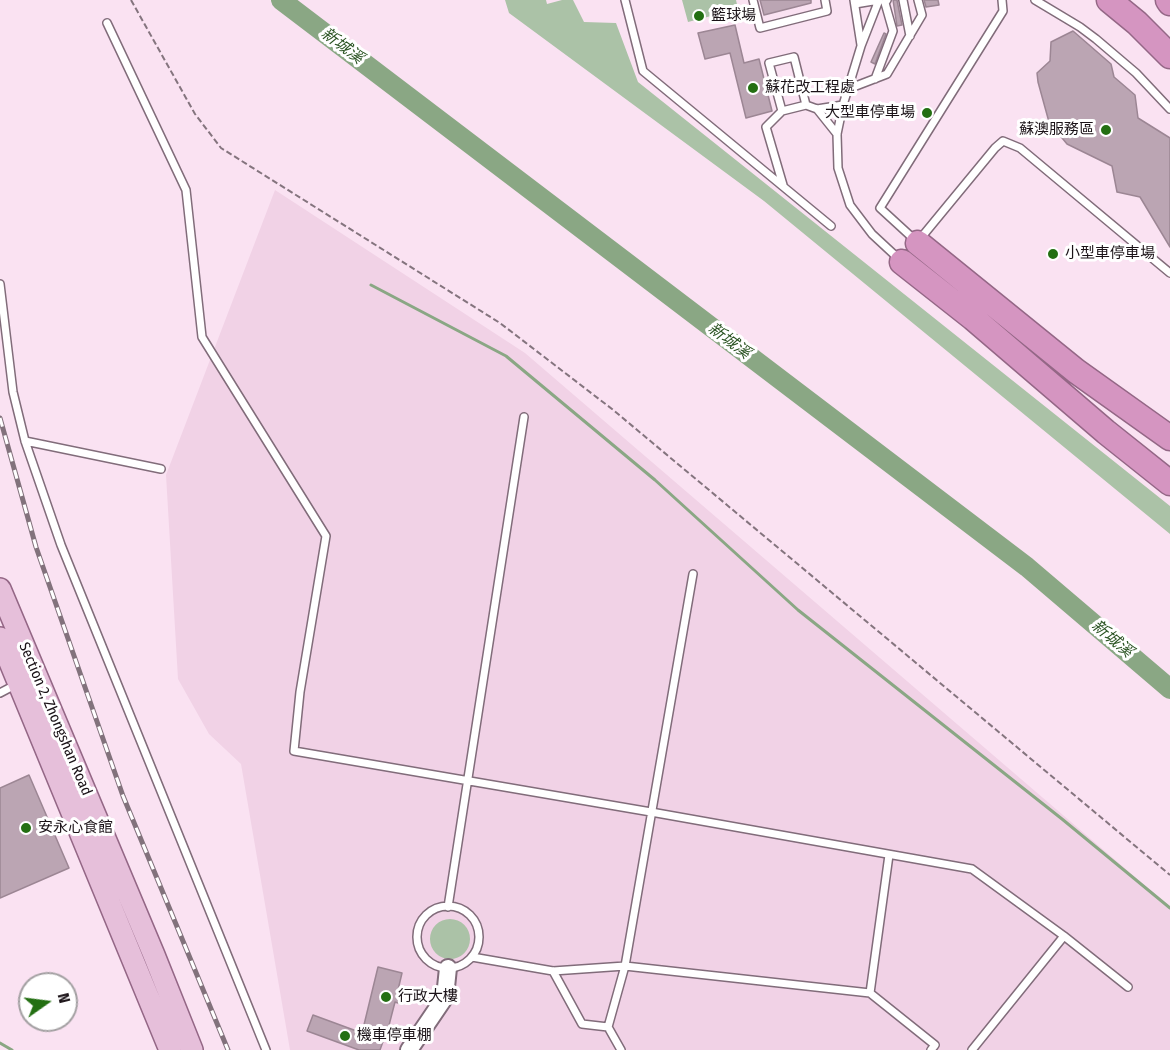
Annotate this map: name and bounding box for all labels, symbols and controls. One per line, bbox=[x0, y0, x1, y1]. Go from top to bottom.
place label: 籃球場 bbox=[711, 7, 756, 25]
marker: 籃球場 bbox=[692, 9, 706, 23]
water label: 新城溪 bbox=[317, 24, 367, 68]
place label: 蘇花改工程處 bbox=[765, 79, 855, 97]
marker: 蘇花改工程處 bbox=[746, 81, 760, 95]
place label: 大型車停車場 bbox=[825, 104, 915, 122]
marker: 大型車停車場 bbox=[920, 106, 934, 120]
place label: 蘇澳服務區 bbox=[1019, 121, 1094, 139]
marker: 蘇澳服務區 bbox=[1099, 123, 1113, 137]
place label: 小型車停車場 bbox=[1065, 245, 1155, 263]
marker: 小型車停車場 bbox=[1046, 247, 1060, 261]
water label: 新城溪 bbox=[704, 319, 754, 363]
water label: 新城溪 bbox=[1087, 616, 1137, 662]
street label: Section 2, Zhongshan Road bbox=[15, 640, 95, 798]
place label: 安永心食館 bbox=[38, 819, 113, 837]
marker: 安永心食館 bbox=[19, 821, 33, 835]
north arrow bbox=[18, 972, 78, 1032]
place label: 行政大樓 bbox=[398, 988, 458, 1006]
marker: 行政大樓 bbox=[379, 990, 393, 1004]
text: N bbox=[54, 991, 74, 1005]
place label: 機車停車棚 bbox=[357, 1027, 432, 1045]
marker: 機車停車棚 bbox=[338, 1029, 352, 1043]

